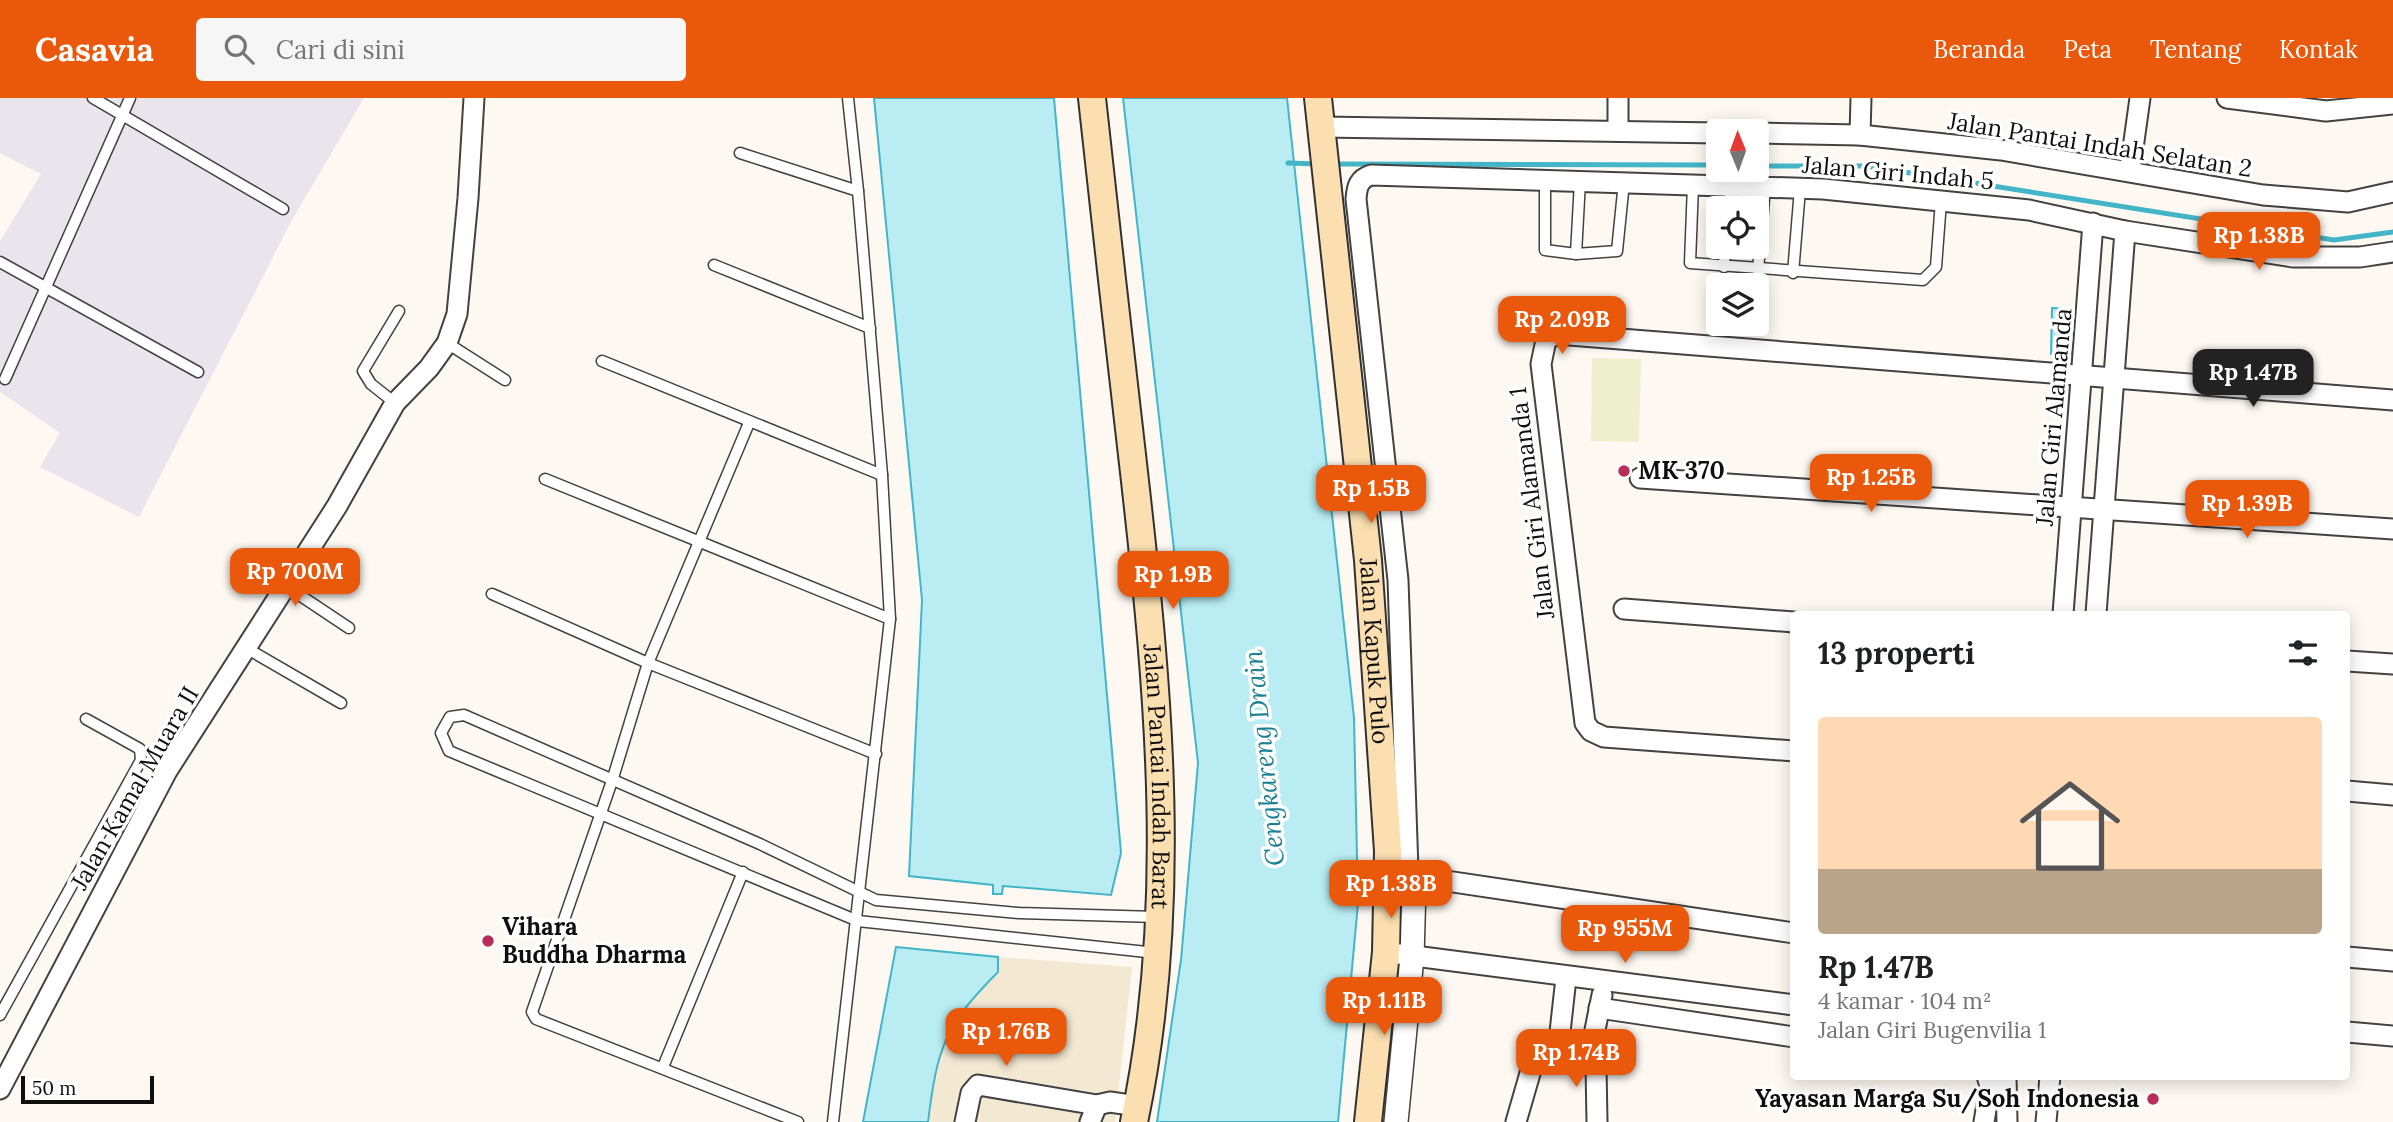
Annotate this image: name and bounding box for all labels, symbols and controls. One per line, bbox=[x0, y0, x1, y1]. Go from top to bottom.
search box bbox=[196, 18, 686, 81]
text: Casavia bbox=[35, 28, 154, 70]
icon: search bbox=[220, 30, 258, 68]
text: Cari di sini bbox=[276, 33, 405, 66]
text: Beranda bbox=[1933, 34, 2025, 65]
text: Peta bbox=[2063, 34, 2112, 65]
text: Tentang bbox=[2150, 34, 2241, 65]
text: Kontak bbox=[2279, 34, 2358, 65]
street label: Jalan Pantai Indah Selatan 2 bbox=[1945, 105, 2254, 184]
north arrow bbox=[1706, 119, 1769, 182]
map controls bbox=[1706, 119, 1769, 336]
street label: Jalan Giri Indah 5 bbox=[1800, 149, 1995, 196]
button: locate bbox=[1706, 196, 1769, 259]
pin: Rp 1.38B bbox=[2187, 212, 2331, 272]
text: Rp 1.38B bbox=[2213, 220, 2305, 249]
button: layers bbox=[1706, 273, 1769, 336]
pin: Rp 2.09B bbox=[1490, 296, 1634, 356]
text: Rp 2.09B bbox=[1514, 304, 1610, 333]
street label: Jalan Giri Alamanda bbox=[2028, 307, 2078, 528]
pin: Rp 1.47B bbox=[2181, 350, 2325, 409]
text: Rp 1.47B bbox=[2209, 357, 2297, 386]
street label: Jalan Giri Alamanda 1 bbox=[1502, 385, 1561, 622]
pin: Rp 1.25B bbox=[1799, 454, 1943, 514]
place label: MK 370 bbox=[1638, 455, 1725, 486]
text: Rp 1.25B bbox=[1826, 462, 1916, 491]
marker: MK 370 bbox=[1616, 463, 1632, 479]
pin: Rp 1.5B bbox=[1306, 466, 1436, 525]
text: Rp 1.5B bbox=[1332, 473, 1410, 502]
pin: Rp 1.39B bbox=[2175, 480, 2319, 540]
text: Rp 1.39B bbox=[2201, 488, 2293, 517]
pin: Rp 700M bbox=[230, 548, 360, 608]
pin: Rp 1.9B bbox=[1108, 552, 1238, 611]
text: Rp 700M bbox=[246, 556, 344, 585]
street label: Jalan Kapuk Pulo bbox=[1353, 556, 1397, 745]
text: Rp 1.9B bbox=[1134, 559, 1212, 588]
text: 13 properti bbox=[1818, 634, 1975, 672]
icon: filters bbox=[2284, 634, 2322, 672]
street label: Jalan Pantai Indah Barat bbox=[1136, 642, 1177, 911]
water label: Cengkareng Drain bbox=[1236, 648, 1291, 868]
street label: Jalan Kamal Muara II bbox=[63, 680, 205, 896]
icon: home bbox=[2007, 763, 2133, 889]
pin: Rp 1.38B bbox=[1319, 860, 1463, 920]
text: Rp 1.38B bbox=[1345, 868, 1437, 897]
pin: Rp 955M bbox=[1560, 906, 1690, 965]
place label: Vihara Buddha Dharma bbox=[502, 911, 687, 970]
text: Rp 955M bbox=[1577, 913, 1673, 942]
marker: Vihara Buddha Dharma bbox=[480, 933, 496, 949]
text: Rp 1.47B bbox=[1818, 948, 1934, 986]
pin: Rp 1.11B bbox=[1312, 978, 1456, 1037]
text: Rp 1.11B bbox=[1342, 985, 1426, 1014]
text: 4 kamar · 104 m² bbox=[1818, 986, 1992, 1015]
pin: Rp 1.76B bbox=[934, 1009, 1078, 1068]
text: Jalan Giri Bugenvilia 1 bbox=[1818, 1015, 2046, 1044]
text: Rp 1.76B bbox=[962, 1016, 1050, 1045]
pin: Rp 1.74B bbox=[1504, 1030, 1648, 1089]
text: Rp 1.74B bbox=[1532, 1037, 1620, 1066]
scale bar bbox=[21, 1073, 154, 1105]
text: 50 m bbox=[32, 1076, 76, 1100]
place label: Yayasan Marga Su/Soh Indonesia bbox=[1755, 1083, 2139, 1114]
marker: Yayasan Marga Su/Soh Indonesia bbox=[2145, 1091, 2161, 1107]

